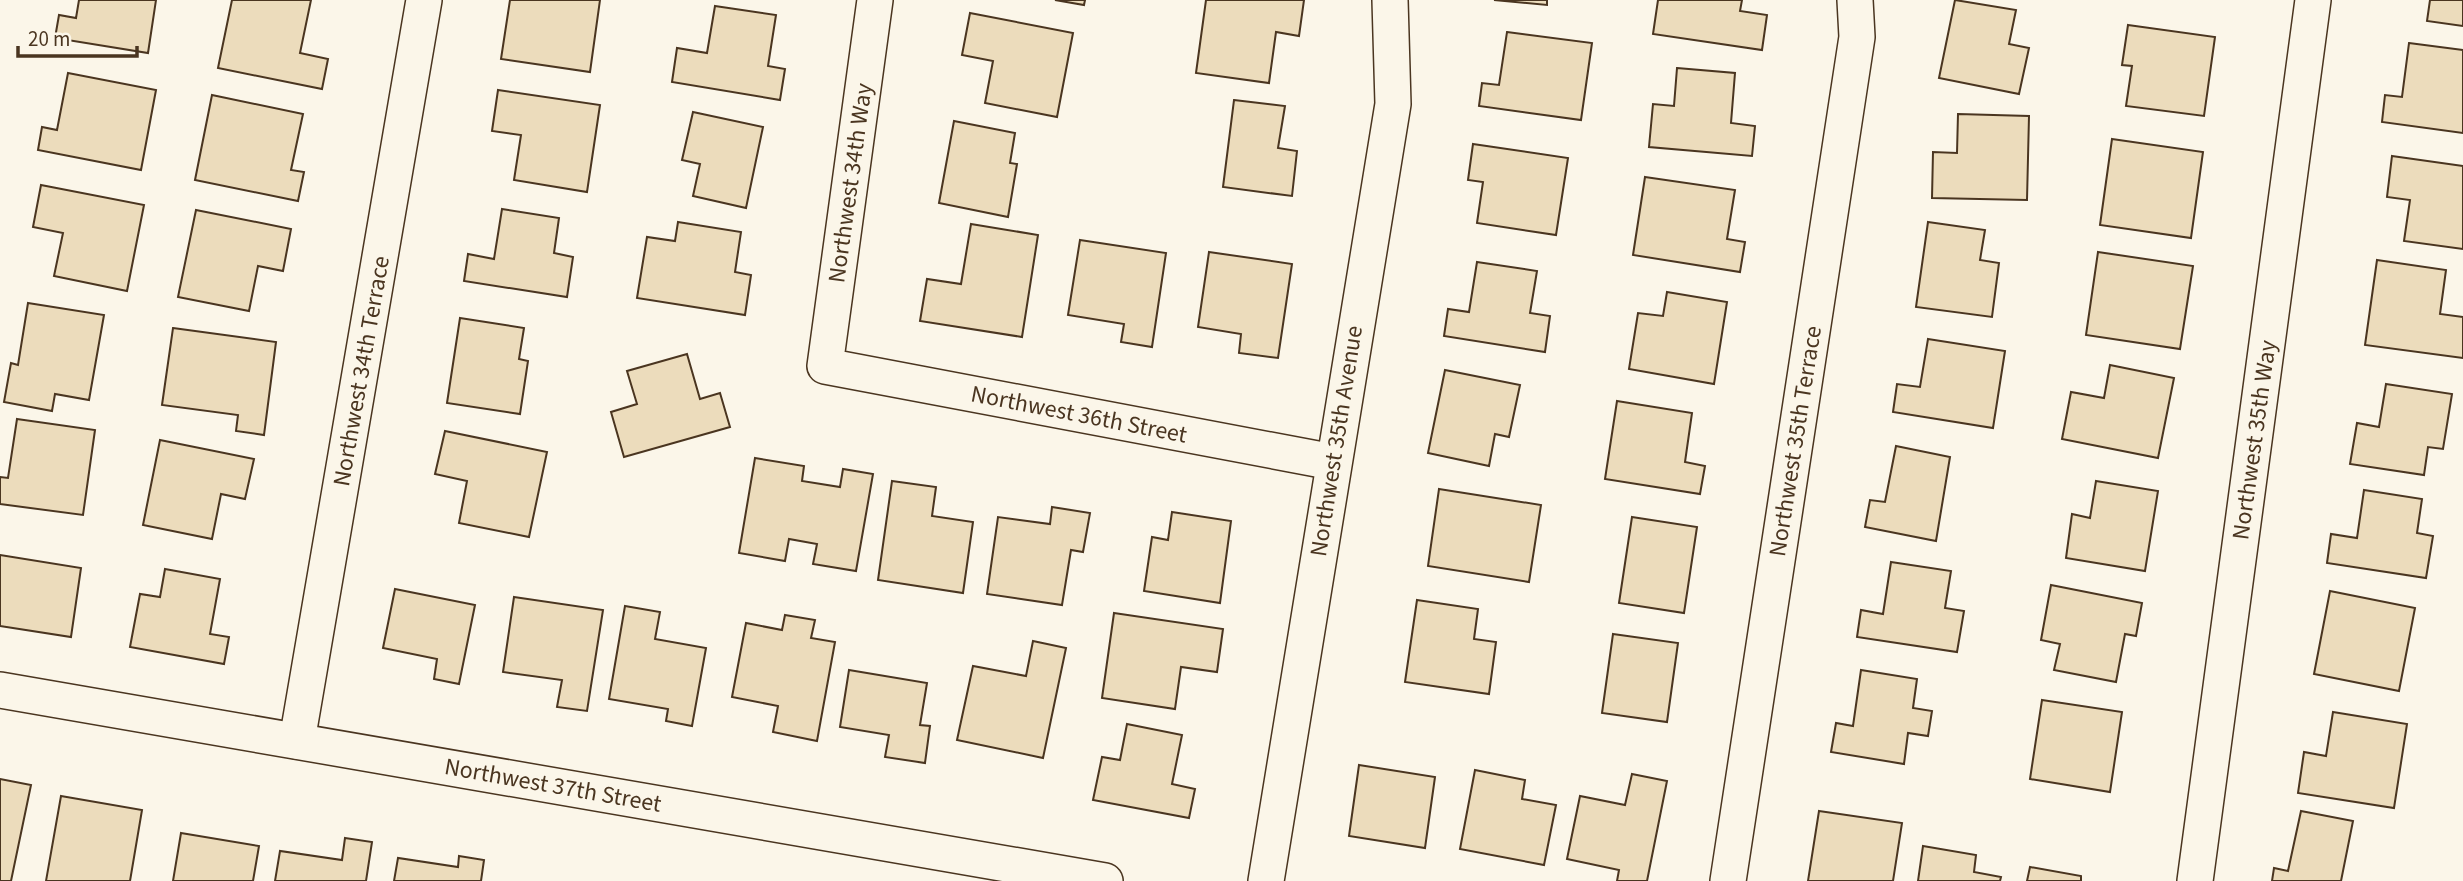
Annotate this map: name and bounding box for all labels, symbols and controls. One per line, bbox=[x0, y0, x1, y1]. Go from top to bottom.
scale bar bbox=[18, 14, 136, 58]
text: 20 m bbox=[28, 24, 70, 54]
street label: Northwest 34th Way bbox=[819, 81, 882, 285]
street label: Northwest 34th Terrace bbox=[324, 253, 399, 489]
street label: Northwest 35th Avenue bbox=[1301, 323, 1372, 559]
street label: Northwest 35th Terrace bbox=[1760, 323, 1831, 559]
street label: Northwest 35th Way bbox=[2223, 338, 2286, 542]
street label: Northwest 36th Street bbox=[968, 376, 1190, 453]
street label: Northwest 37th Street bbox=[442, 749, 664, 822]

